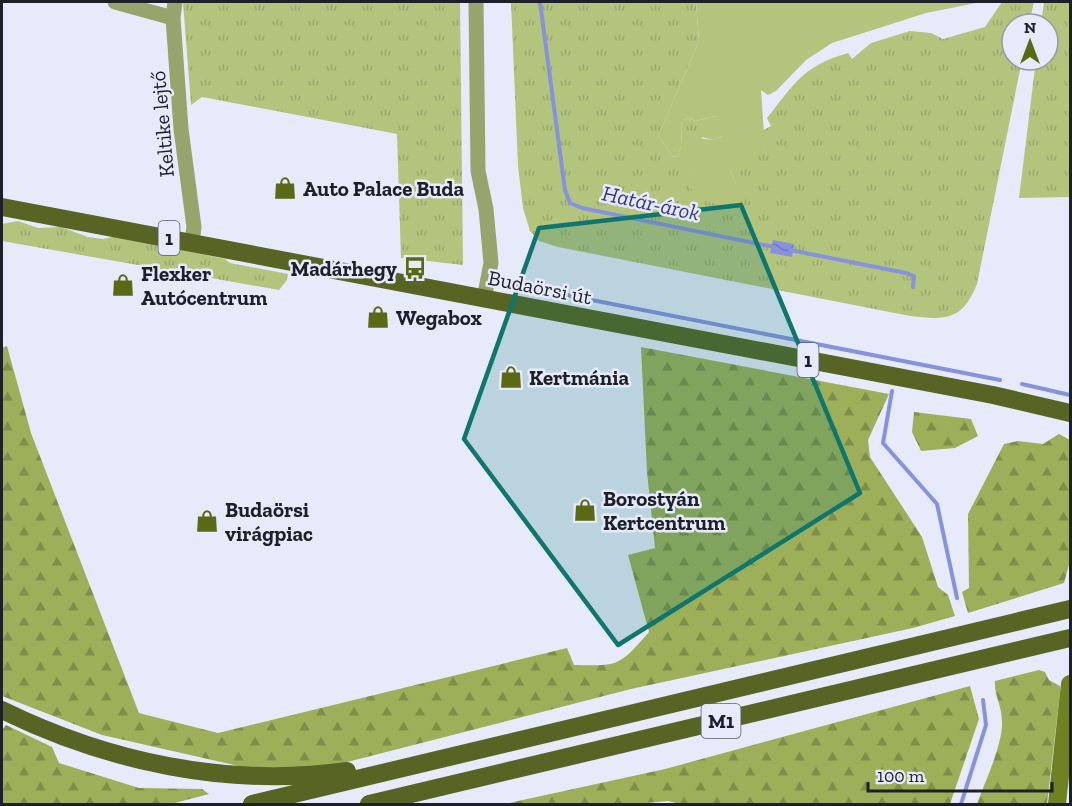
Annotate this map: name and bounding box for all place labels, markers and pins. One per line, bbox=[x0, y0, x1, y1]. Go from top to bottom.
shop icon: Auto Palace Buda bbox=[272, 175, 298, 201]
place label: Auto Palace Buda bbox=[303, 176, 465, 201]
bus stop icon: Madárhegy bbox=[402, 255, 428, 281]
place label: Madárhegy bbox=[291, 256, 397, 281]
place label: Flexker Autócentrum bbox=[141, 261, 268, 310]
shop icon: Flexker Autócentrum bbox=[110, 272, 136, 298]
shop icon: Wegabox bbox=[365, 304, 391, 330]
place label: Wegabox bbox=[396, 305, 482, 330]
shop icon: Kertmánia bbox=[498, 364, 524, 390]
place label: Kertmánia bbox=[529, 365, 629, 390]
place label: Borostyán Kertcentrum bbox=[603, 486, 726, 535]
place label: Budaörsi virágpiac bbox=[225, 497, 313, 546]
shop icon: Borostyán Kertcentrum bbox=[572, 497, 598, 523]
shop icon: Budaörsi virágpiac bbox=[194, 508, 220, 534]

